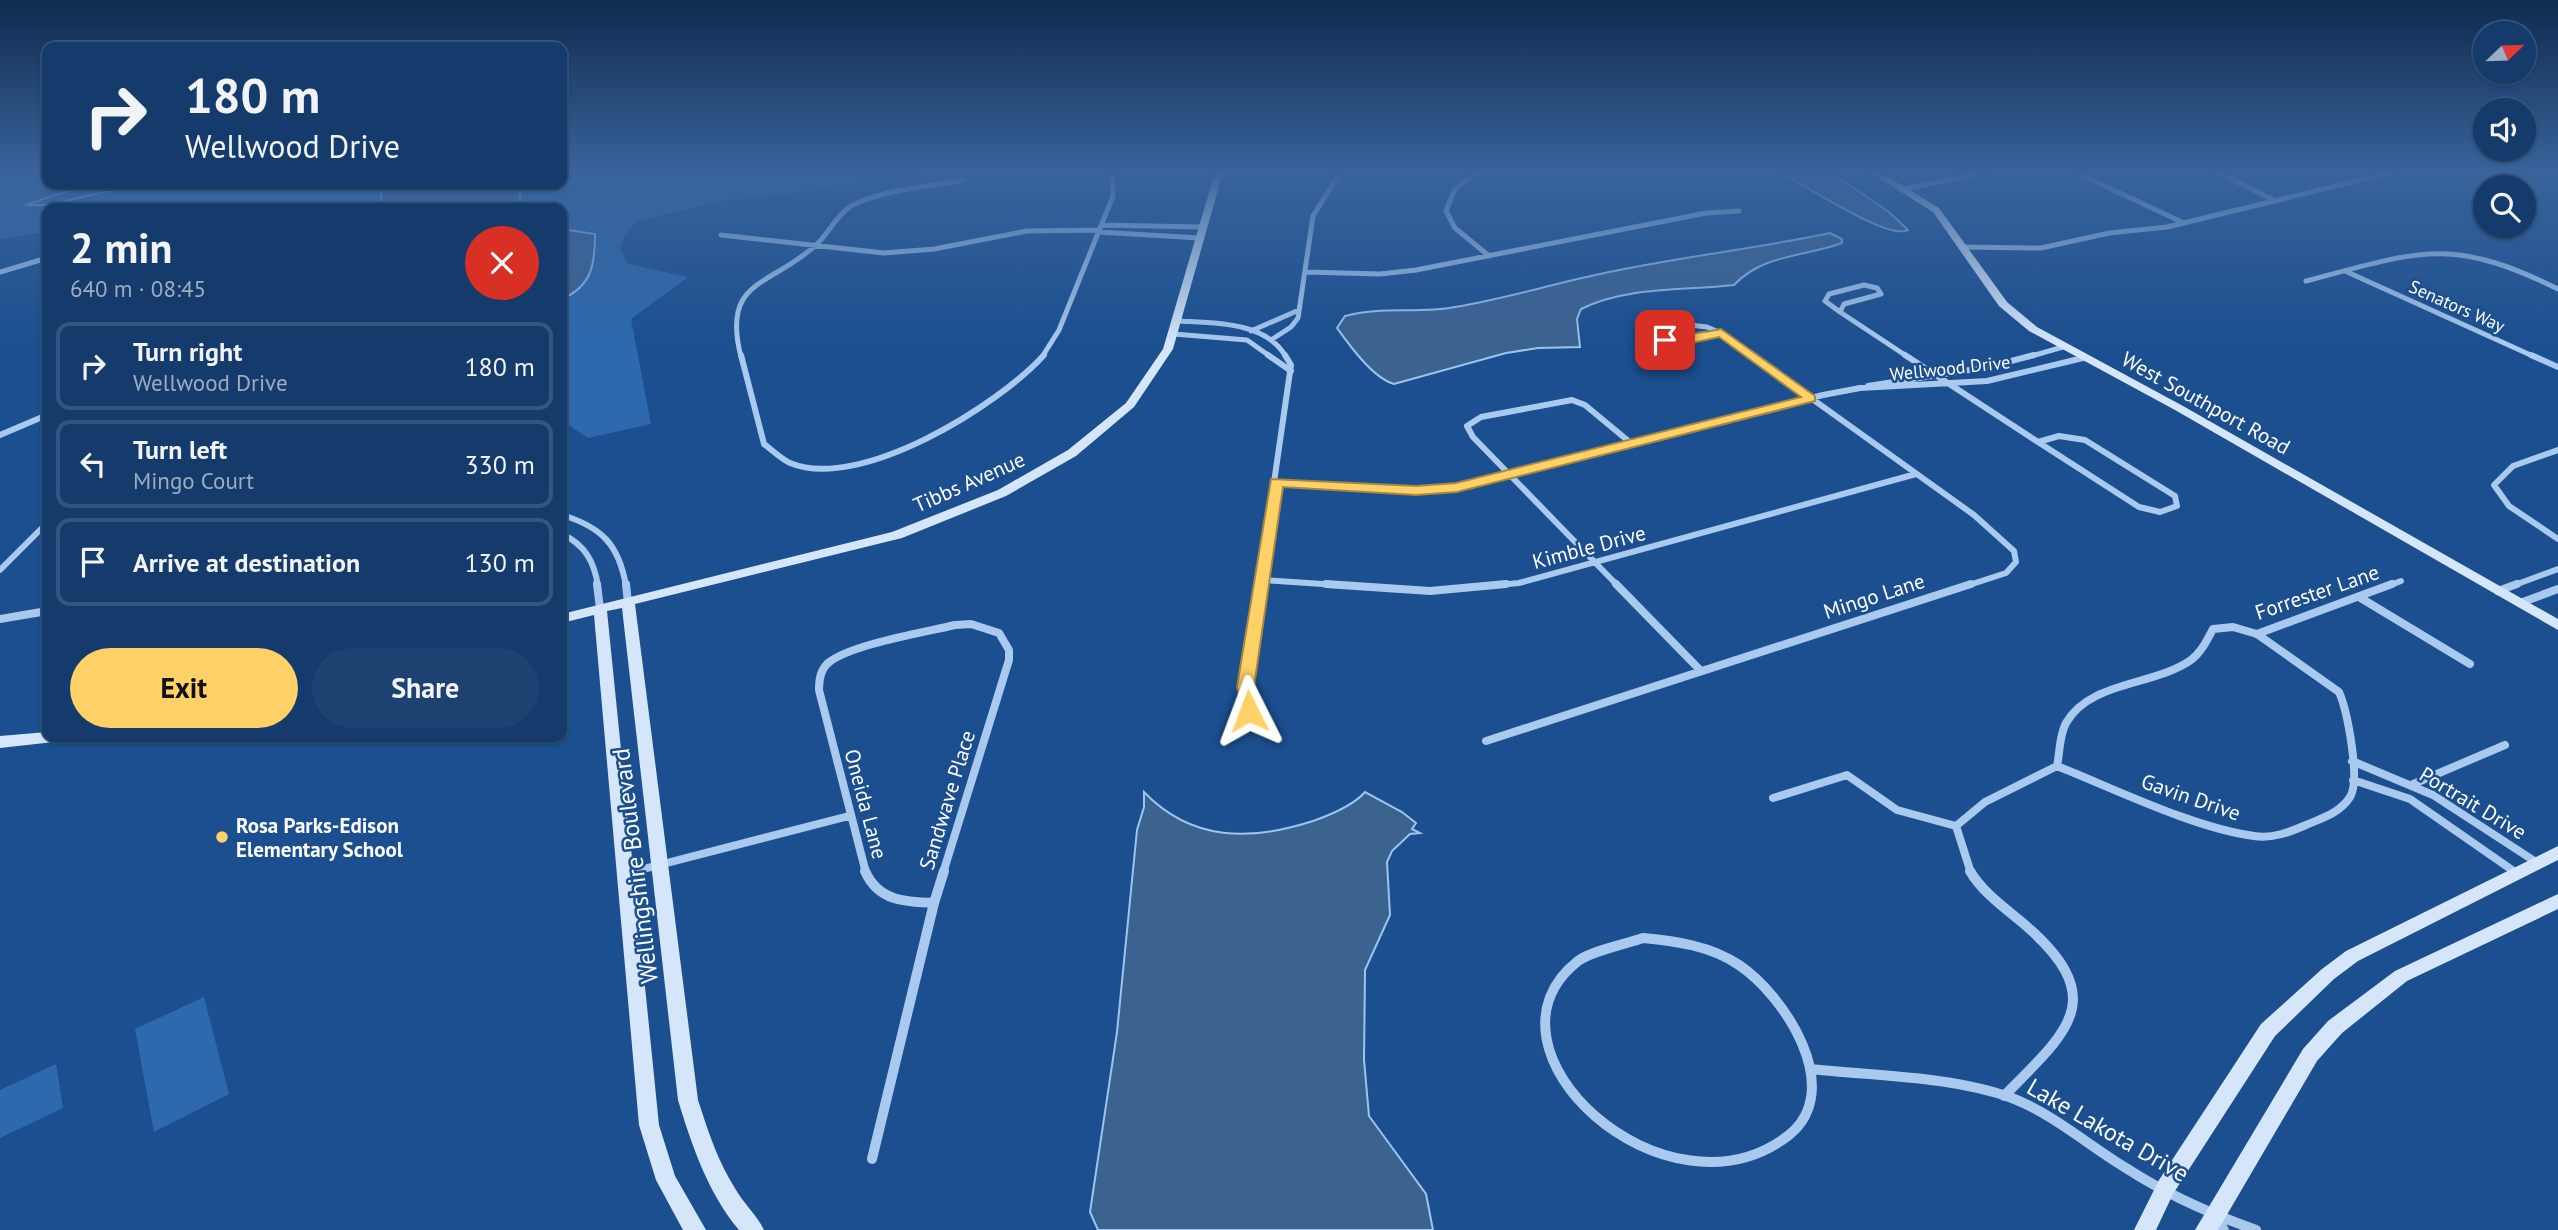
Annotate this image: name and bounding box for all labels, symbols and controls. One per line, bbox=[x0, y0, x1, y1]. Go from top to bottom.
north arrow bbox=[2473, 21, 2536, 84]
map controls bbox=[2473, 21, 2536, 238]
text: 180 m bbox=[185, 63, 320, 127]
icon: right bbox=[70, 70, 161, 161]
button: sound bbox=[2473, 98, 2536, 161]
text: Wellwood Drive bbox=[185, 125, 400, 167]
button: search bbox=[2473, 175, 2536, 238]
text: 2 min bbox=[70, 220, 172, 275]
button: close bbox=[465, 226, 539, 300]
text: 640 m · 08:45 bbox=[70, 274, 206, 303]
street label: Senators Way bbox=[2405, 275, 2509, 338]
pin bbox=[1635, 310, 1695, 370]
icon: arrive bbox=[1646, 321, 1684, 359]
text: Turn right bbox=[133, 335, 242, 368]
street label: West Southport Road bbox=[2117, 345, 2295, 461]
icon: right bbox=[74, 347, 112, 385]
text: 180 m bbox=[464, 350, 535, 383]
street label: Wellwood Drive bbox=[1889, 350, 2011, 386]
text: Wellwood Drive bbox=[133, 368, 288, 397]
text: Turn left bbox=[133, 433, 227, 466]
icon: left bbox=[74, 445, 112, 483]
street label: Tibbs Avenue bbox=[909, 445, 1029, 519]
text: 330 m bbox=[464, 448, 535, 481]
text: Mingo Court bbox=[133, 466, 254, 495]
street label: Kimble Drive bbox=[1529, 519, 1649, 575]
icon: arrive bbox=[74, 543, 112, 581]
text: Arrive at destination bbox=[133, 546, 360, 579]
text: 130 m bbox=[464, 546, 535, 579]
street label: Forrester Lane bbox=[2252, 558, 2382, 626]
street label: Mingo Lane bbox=[1820, 567, 1928, 625]
button: Exit bbox=[70, 648, 298, 728]
button: Share bbox=[312, 648, 539, 728]
position arrow bbox=[1212, 674, 1286, 748]
street label: Sandwave Place bbox=[913, 727, 981, 873]
street label: Oneida Lane bbox=[838, 746, 894, 862]
street label: Wellingshire Boulevard bbox=[605, 747, 665, 985]
street label: Portrait Drive bbox=[2415, 760, 2531, 846]
street label: Gavin Drive bbox=[2138, 767, 2244, 827]
place label: Rosa Parks-Edison Elementary School bbox=[236, 812, 404, 863]
marker: Rosa Parks-Edison Elementary School bbox=[214, 829, 230, 845]
street label: Lake Lakota Drive bbox=[2022, 1071, 2194, 1189]

